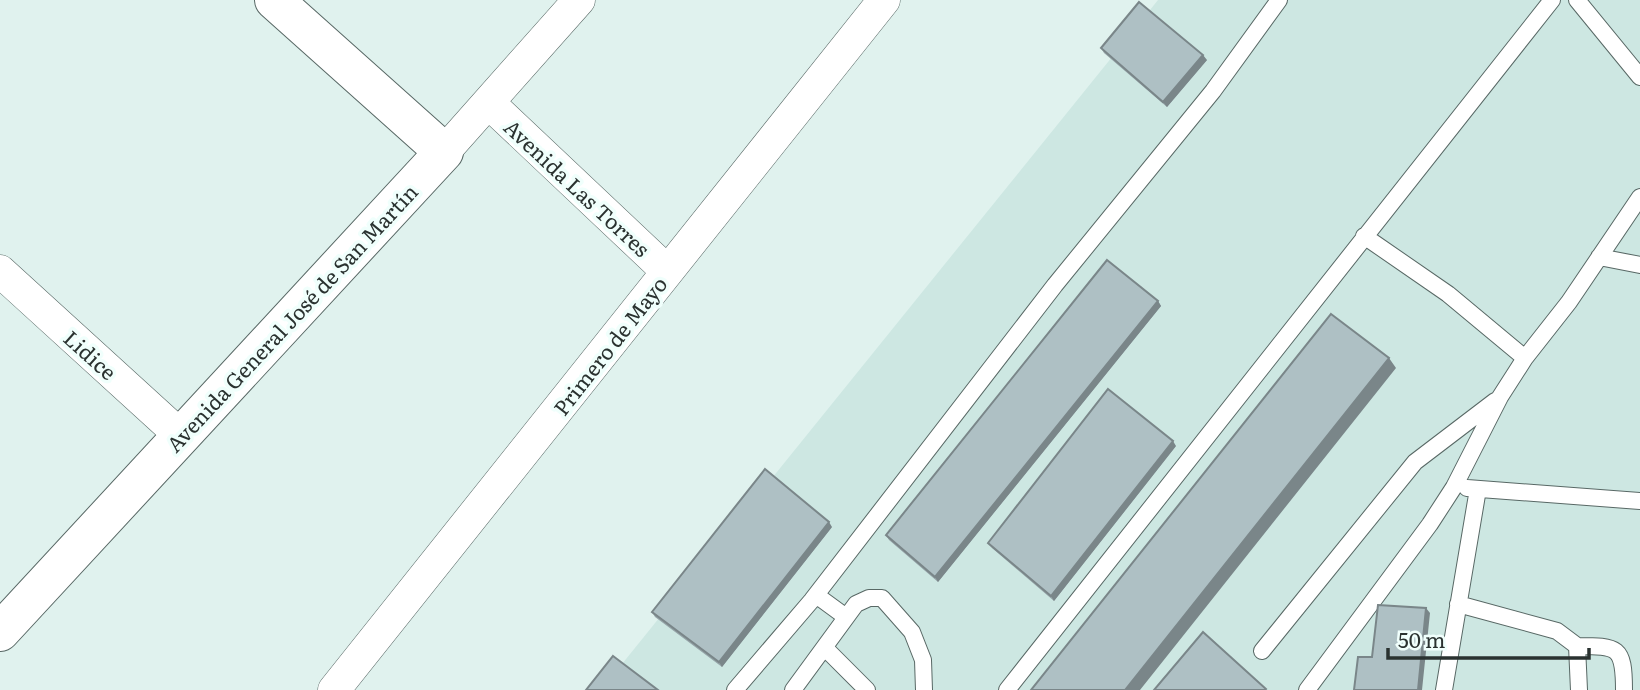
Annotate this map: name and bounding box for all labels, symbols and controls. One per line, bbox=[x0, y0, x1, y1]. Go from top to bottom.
street label: Avenida Las Torres bbox=[498, 111, 658, 263]
street label: Avenida General José de San Martín bbox=[158, 176, 424, 458]
street label: Primero de Mayo bbox=[545, 269, 673, 421]
street label: Lidice bbox=[58, 322, 124, 386]
scale bar bbox=[1388, 616, 1589, 660]
text: 50 m bbox=[1398, 623, 1445, 654]

